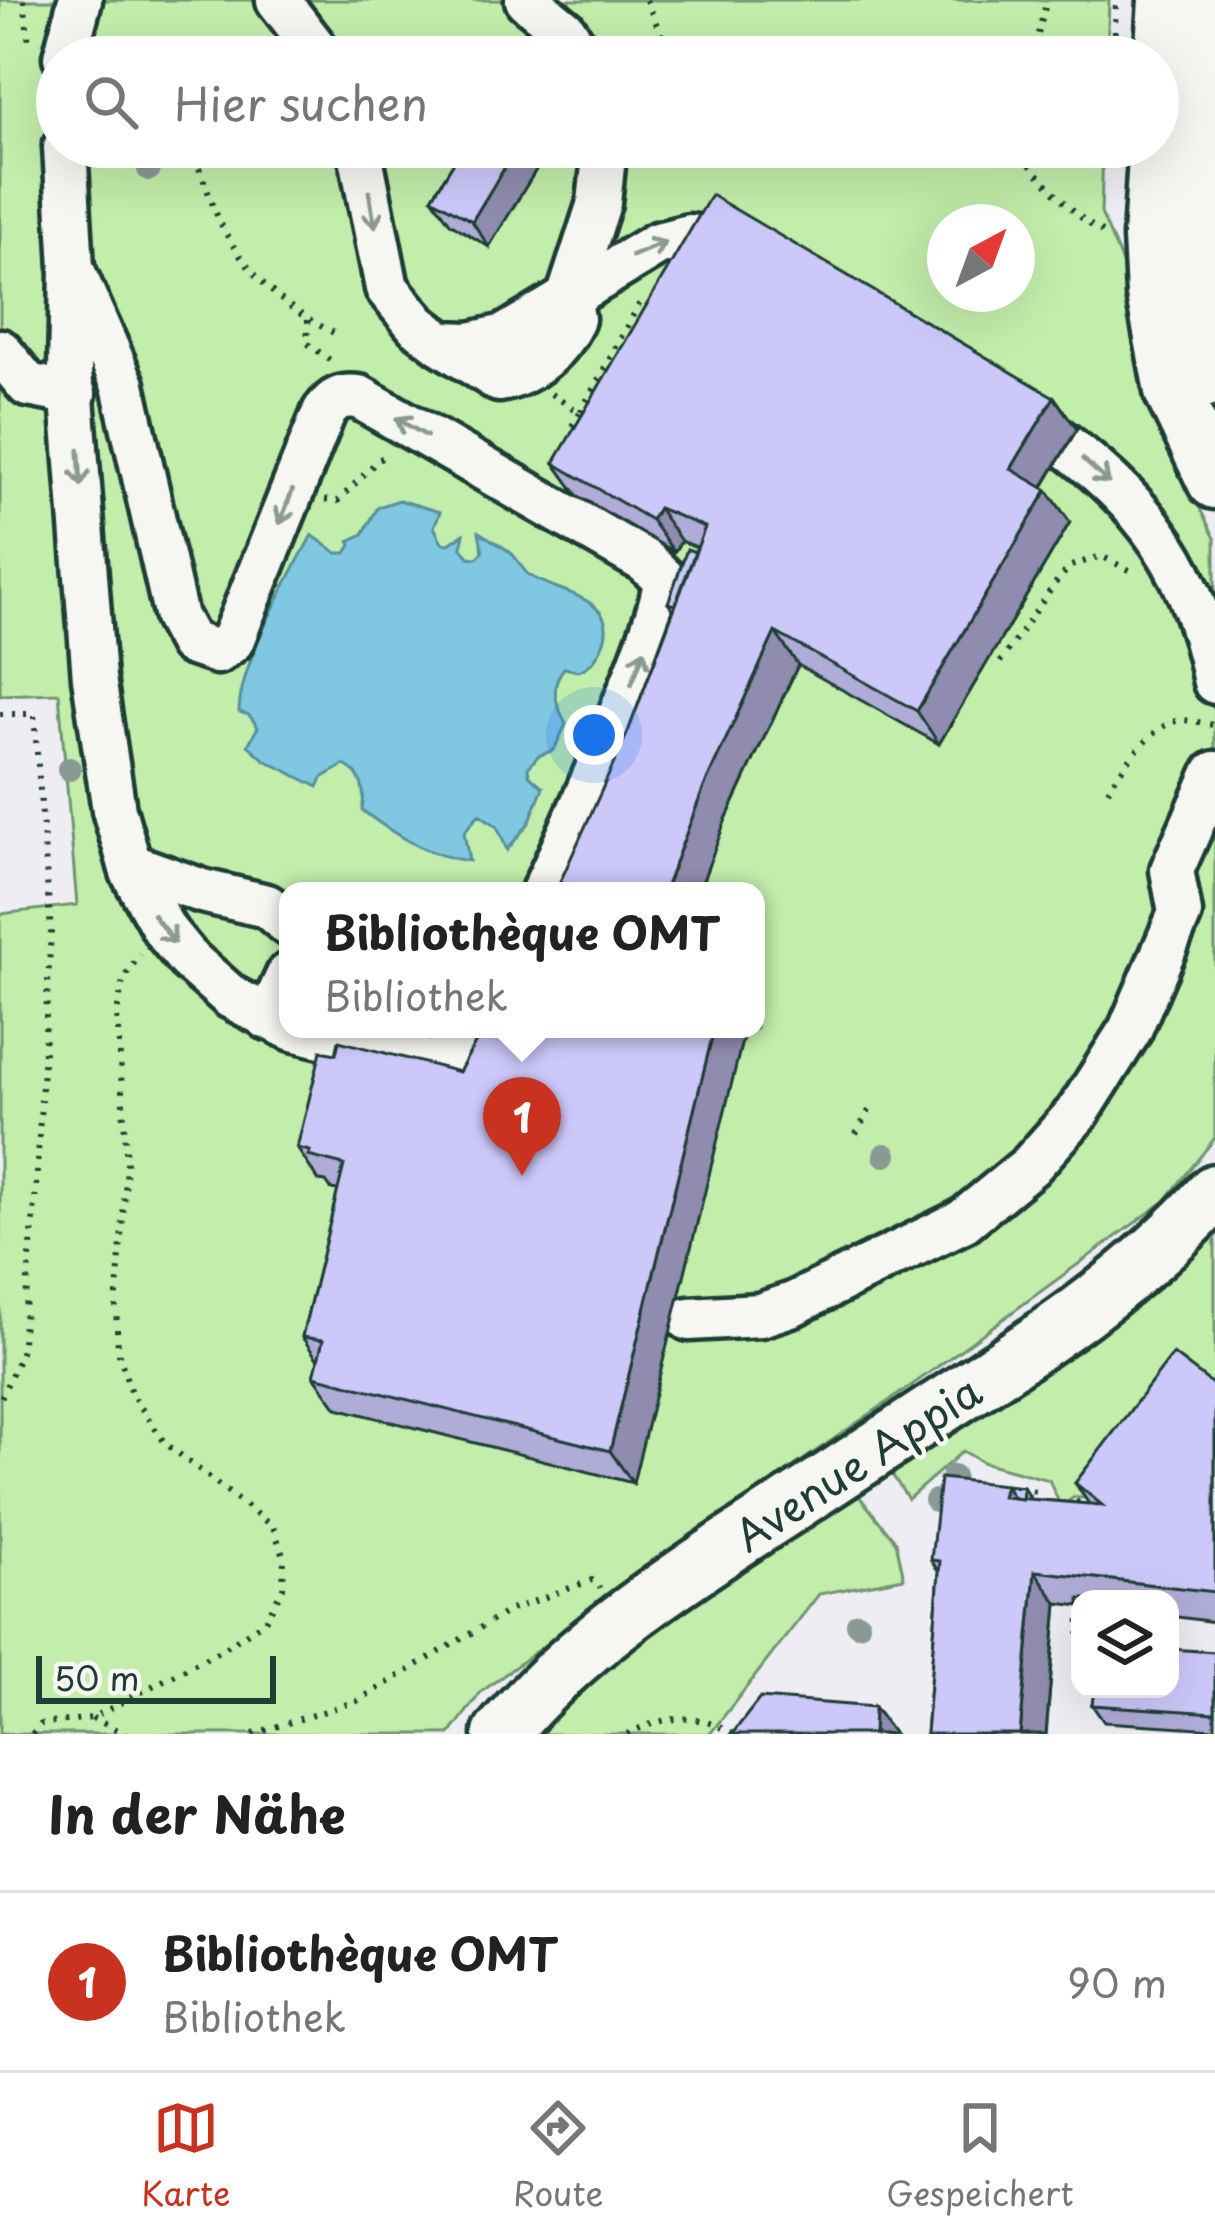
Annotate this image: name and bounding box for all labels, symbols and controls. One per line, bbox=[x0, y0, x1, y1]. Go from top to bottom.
search box bbox=[36, 36, 1179, 168]
text: Hier suchen bbox=[174, 68, 428, 136]
icon: search bbox=[78, 69, 144, 135]
one-way arrow bbox=[361, 190, 384, 229]
north arrow bbox=[927, 204, 1035, 312]
one-way arrow bbox=[630, 237, 667, 258]
one-way arrow bbox=[394, 414, 429, 438]
one-way arrow bbox=[69, 448, 92, 487]
one-way arrow bbox=[1081, 457, 1111, 484]
one-way arrow bbox=[274, 488, 296, 525]
one-way arrow bbox=[628, 650, 650, 687]
your location bbox=[564, 705, 624, 765]
popup bbox=[279, 882, 765, 1038]
text: Bibliothèque OMT bbox=[324, 897, 720, 965]
one-way arrow bbox=[151, 912, 177, 945]
text: Bibliothek bbox=[324, 965, 508, 1024]
pin: 1 bbox=[483, 1077, 561, 1176]
street label: Avenue Appia bbox=[721, 1358, 993, 1566]
map controls bbox=[1071, 1590, 1179, 1698]
button: layers bbox=[1071, 1590, 1179, 1698]
scale bar bbox=[36, 1650, 276, 1703]
text: 50 m bbox=[54, 1652, 140, 1702]
text: In der Nähe bbox=[48, 1774, 345, 1851]
text: Bibliothèque OMT bbox=[162, 1918, 558, 1986]
text: 1 bbox=[78, 1952, 96, 2011]
text: 90 m bbox=[1067, 1952, 1167, 2011]
text: Bibliothek bbox=[162, 1986, 346, 2045]
tab: Karte bbox=[141, 2095, 231, 2217]
tab: Route bbox=[513, 2095, 604, 2217]
tab: Gespeichert bbox=[886, 2095, 1074, 2217]

